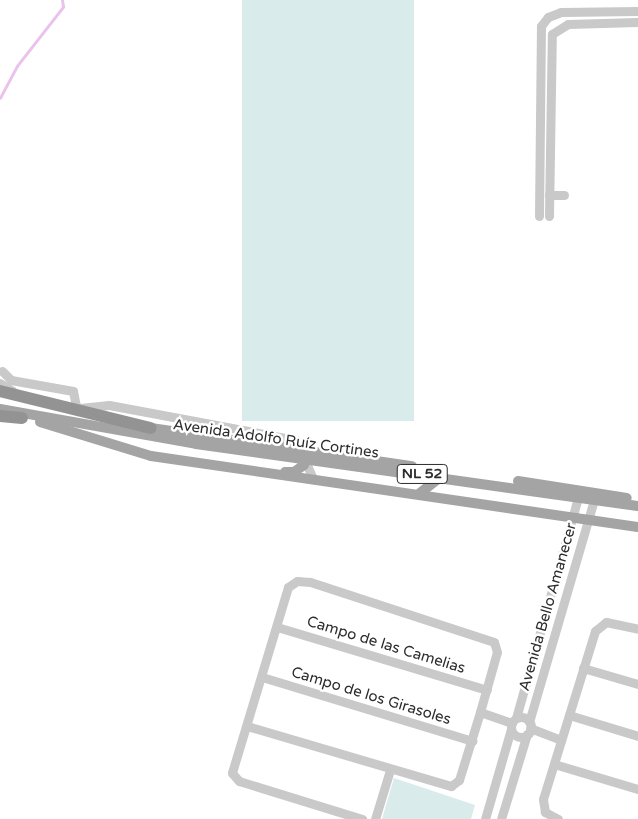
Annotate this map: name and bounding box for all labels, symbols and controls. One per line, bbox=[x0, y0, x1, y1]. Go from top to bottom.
street label: Avenida Adolfo Ruíz Cortines bbox=[172, 416, 380, 462]
road number: NL 52 bbox=[396, 462, 448, 486]
street label: Avenida Bello Amanecer bbox=[515, 521, 581, 693]
street label: Campo de las Camelias bbox=[305, 612, 467, 678]
street label: Campo de los Girasoles bbox=[289, 663, 453, 729]

